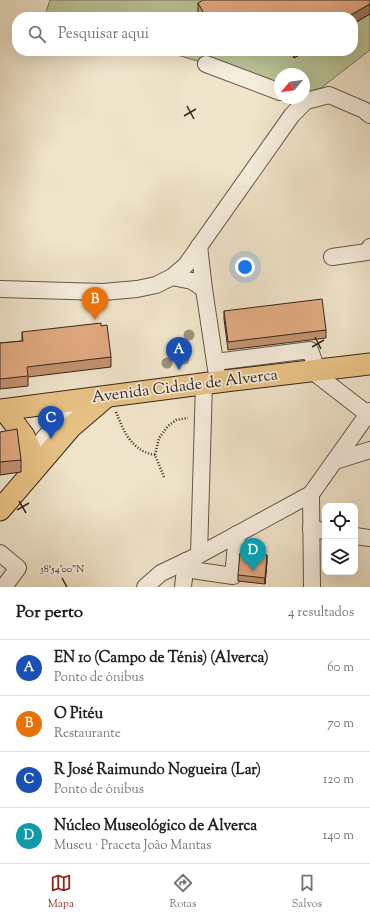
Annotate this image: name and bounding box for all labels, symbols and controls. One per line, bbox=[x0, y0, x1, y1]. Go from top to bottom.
search box bbox=[12, 12, 358, 56]
icon: search bbox=[26, 23, 48, 45]
text: Pesquisar aqui bbox=[58, 24, 149, 45]
north arrow bbox=[274, 68, 310, 104]
your location bbox=[235, 257, 255, 277]
pin: B bbox=[82, 287, 108, 320]
pin: A bbox=[166, 337, 192, 370]
street label: Avenida Cidade de Alverca bbox=[91, 364, 280, 410]
pin: C bbox=[38, 406, 64, 439]
map controls bbox=[322, 503, 358, 575]
button: locate bbox=[322, 503, 358, 539]
pin: D bbox=[240, 538, 266, 571]
button: layers bbox=[322, 539, 358, 575]
text: 38°54'00"N bbox=[40, 562, 84, 577]
text: Por perto bbox=[16, 601, 83, 625]
text: 4 resultados bbox=[288, 604, 354, 622]
text: EN 10 (Campo de Ténis) (Alverca) bbox=[54, 648, 269, 669]
text: A bbox=[24, 659, 34, 677]
text: 60 m bbox=[327, 659, 354, 677]
text: Ponto de ônibus bbox=[54, 669, 144, 687]
text: O Pitéu bbox=[54, 704, 103, 725]
text: B bbox=[25, 715, 33, 733]
text: 70 m bbox=[327, 715, 354, 733]
text: Restaurante bbox=[54, 725, 121, 743]
text: R José Raimundo Nogueira (Lar) bbox=[54, 760, 261, 781]
text: C bbox=[24, 771, 34, 789]
text: 120 m bbox=[323, 771, 354, 789]
text: Ponto de ônibus bbox=[54, 781, 144, 799]
text: Núcleo Museológico de Alverca bbox=[54, 816, 257, 837]
text: D bbox=[24, 827, 34, 845]
text: 140 m bbox=[323, 827, 354, 845]
text: Museu · Praceta João Mantas bbox=[54, 837, 211, 855]
tab: Mapa bbox=[48, 872, 74, 912]
tab: Rotas bbox=[170, 872, 196, 912]
tab: Salvos bbox=[292, 872, 322, 912]

